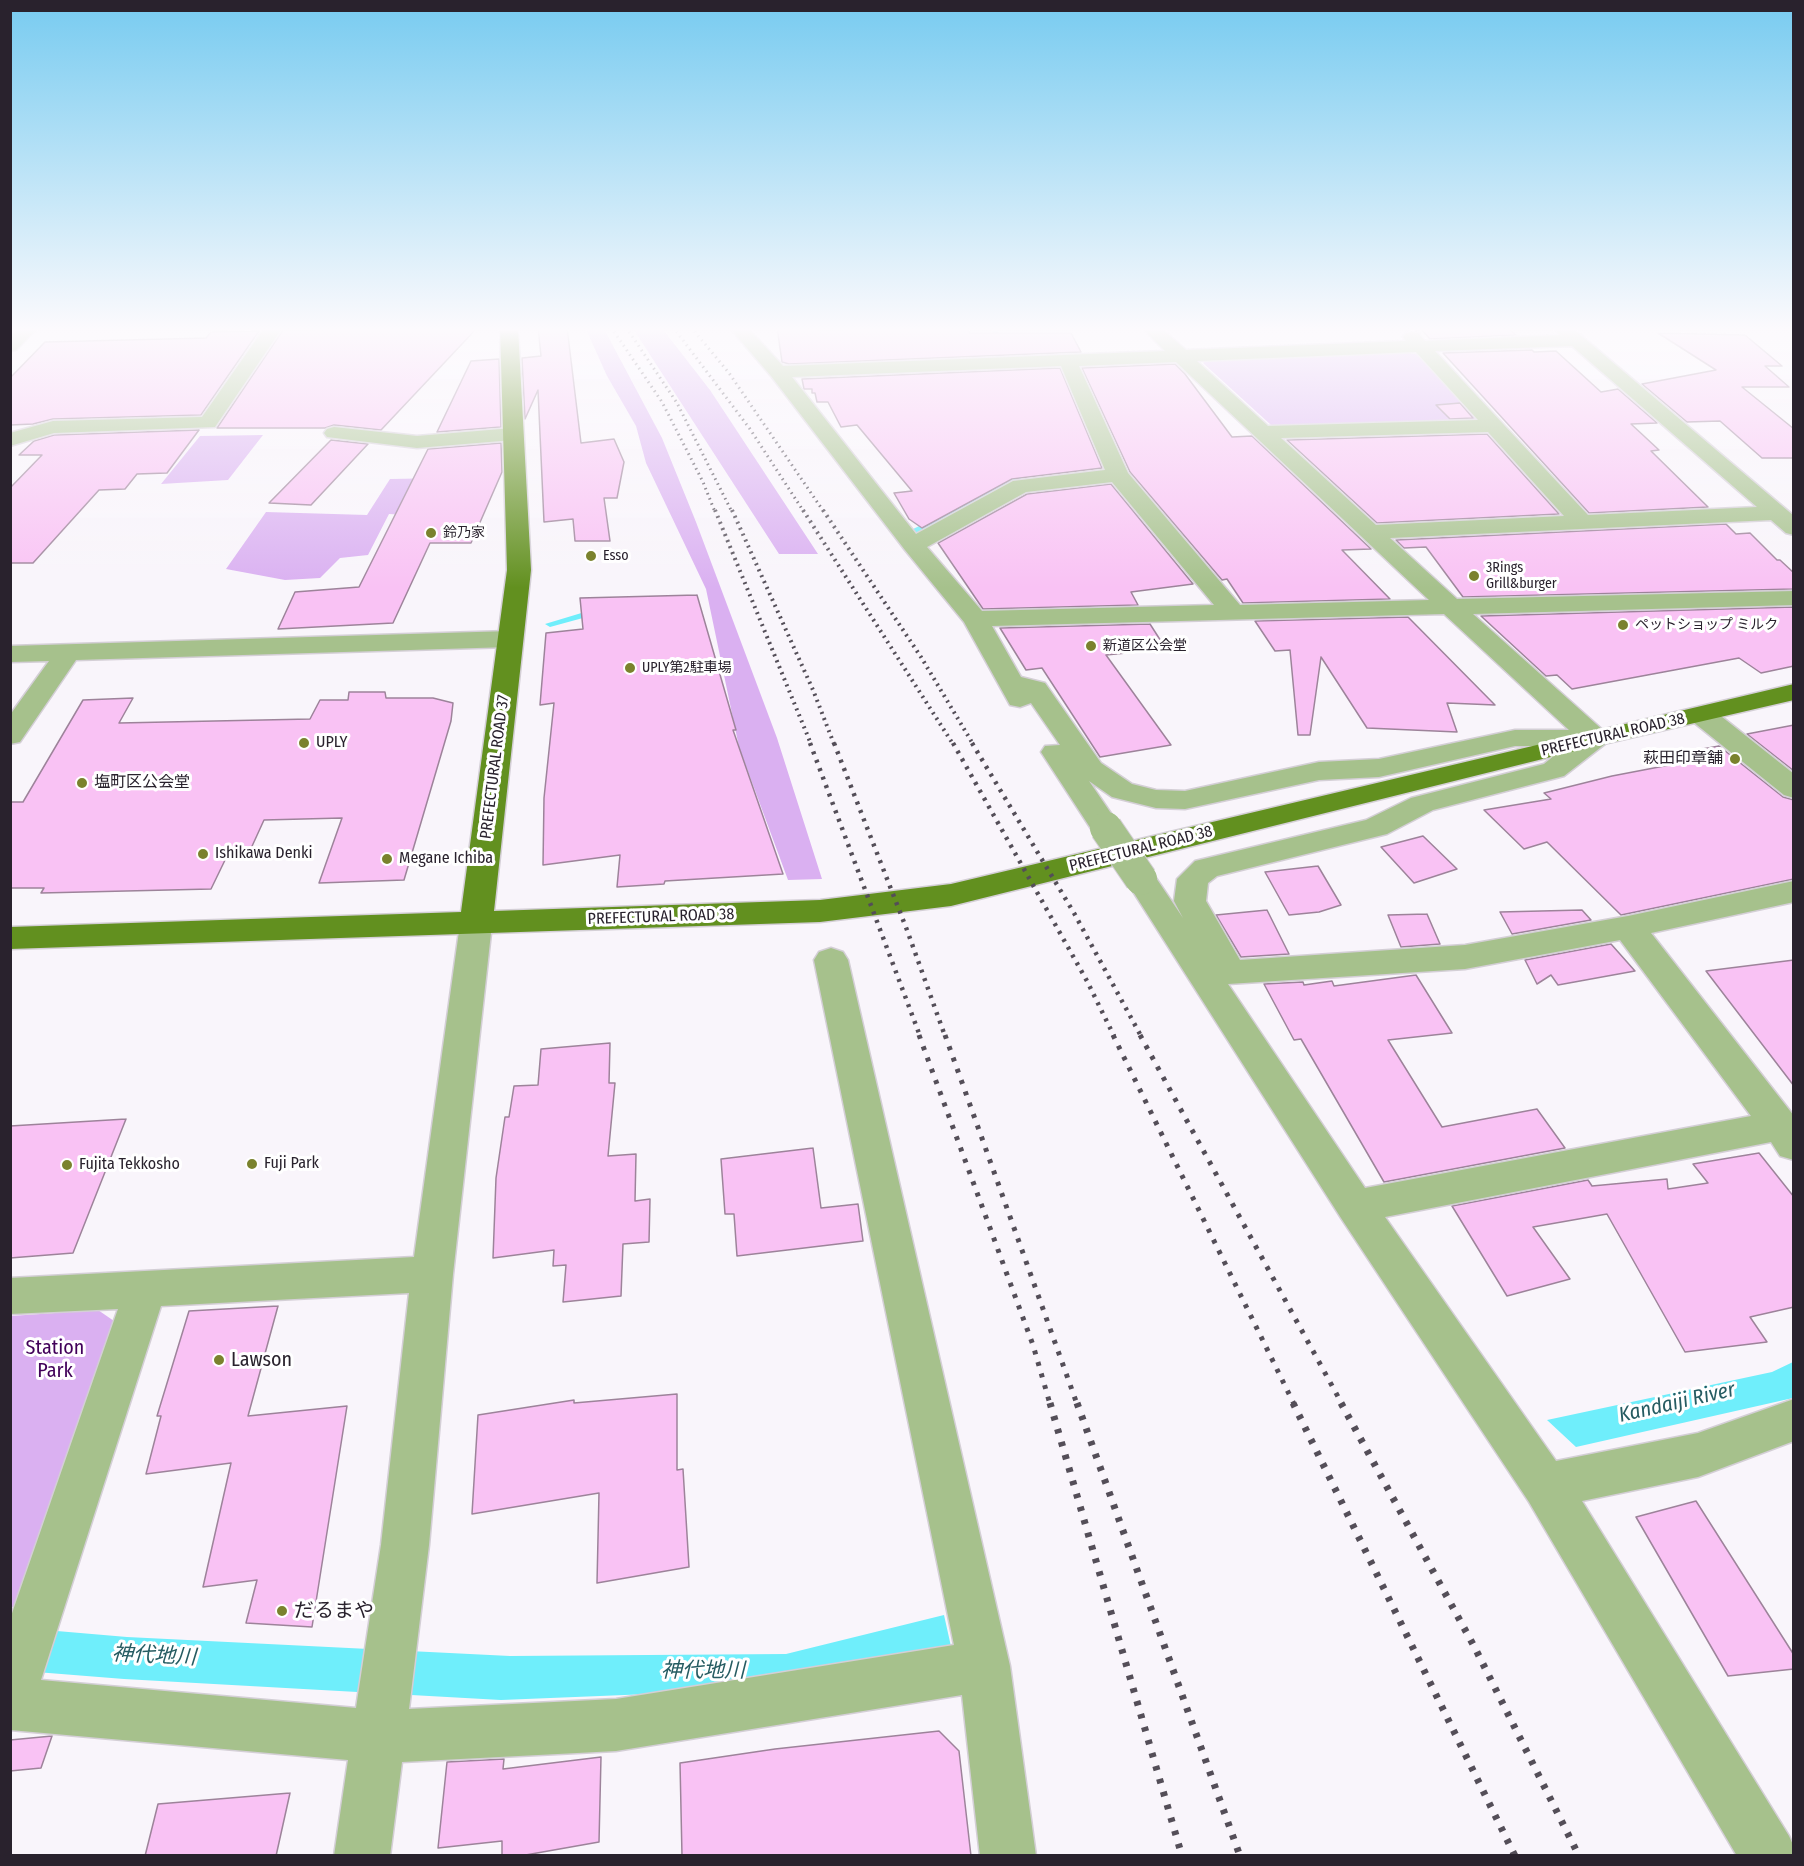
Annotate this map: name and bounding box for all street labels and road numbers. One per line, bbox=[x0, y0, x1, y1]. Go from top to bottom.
street label: PREFECTURAL ROAD 37 bbox=[477, 694, 513, 840]
street label: PREFECTURAL ROAD 38 bbox=[1539, 709, 1687, 761]
street label: PREFECTURAL ROAD 38 bbox=[1067, 822, 1215, 876]
street label: PREFECTURAL ROAD 38 bbox=[587, 905, 735, 929]

